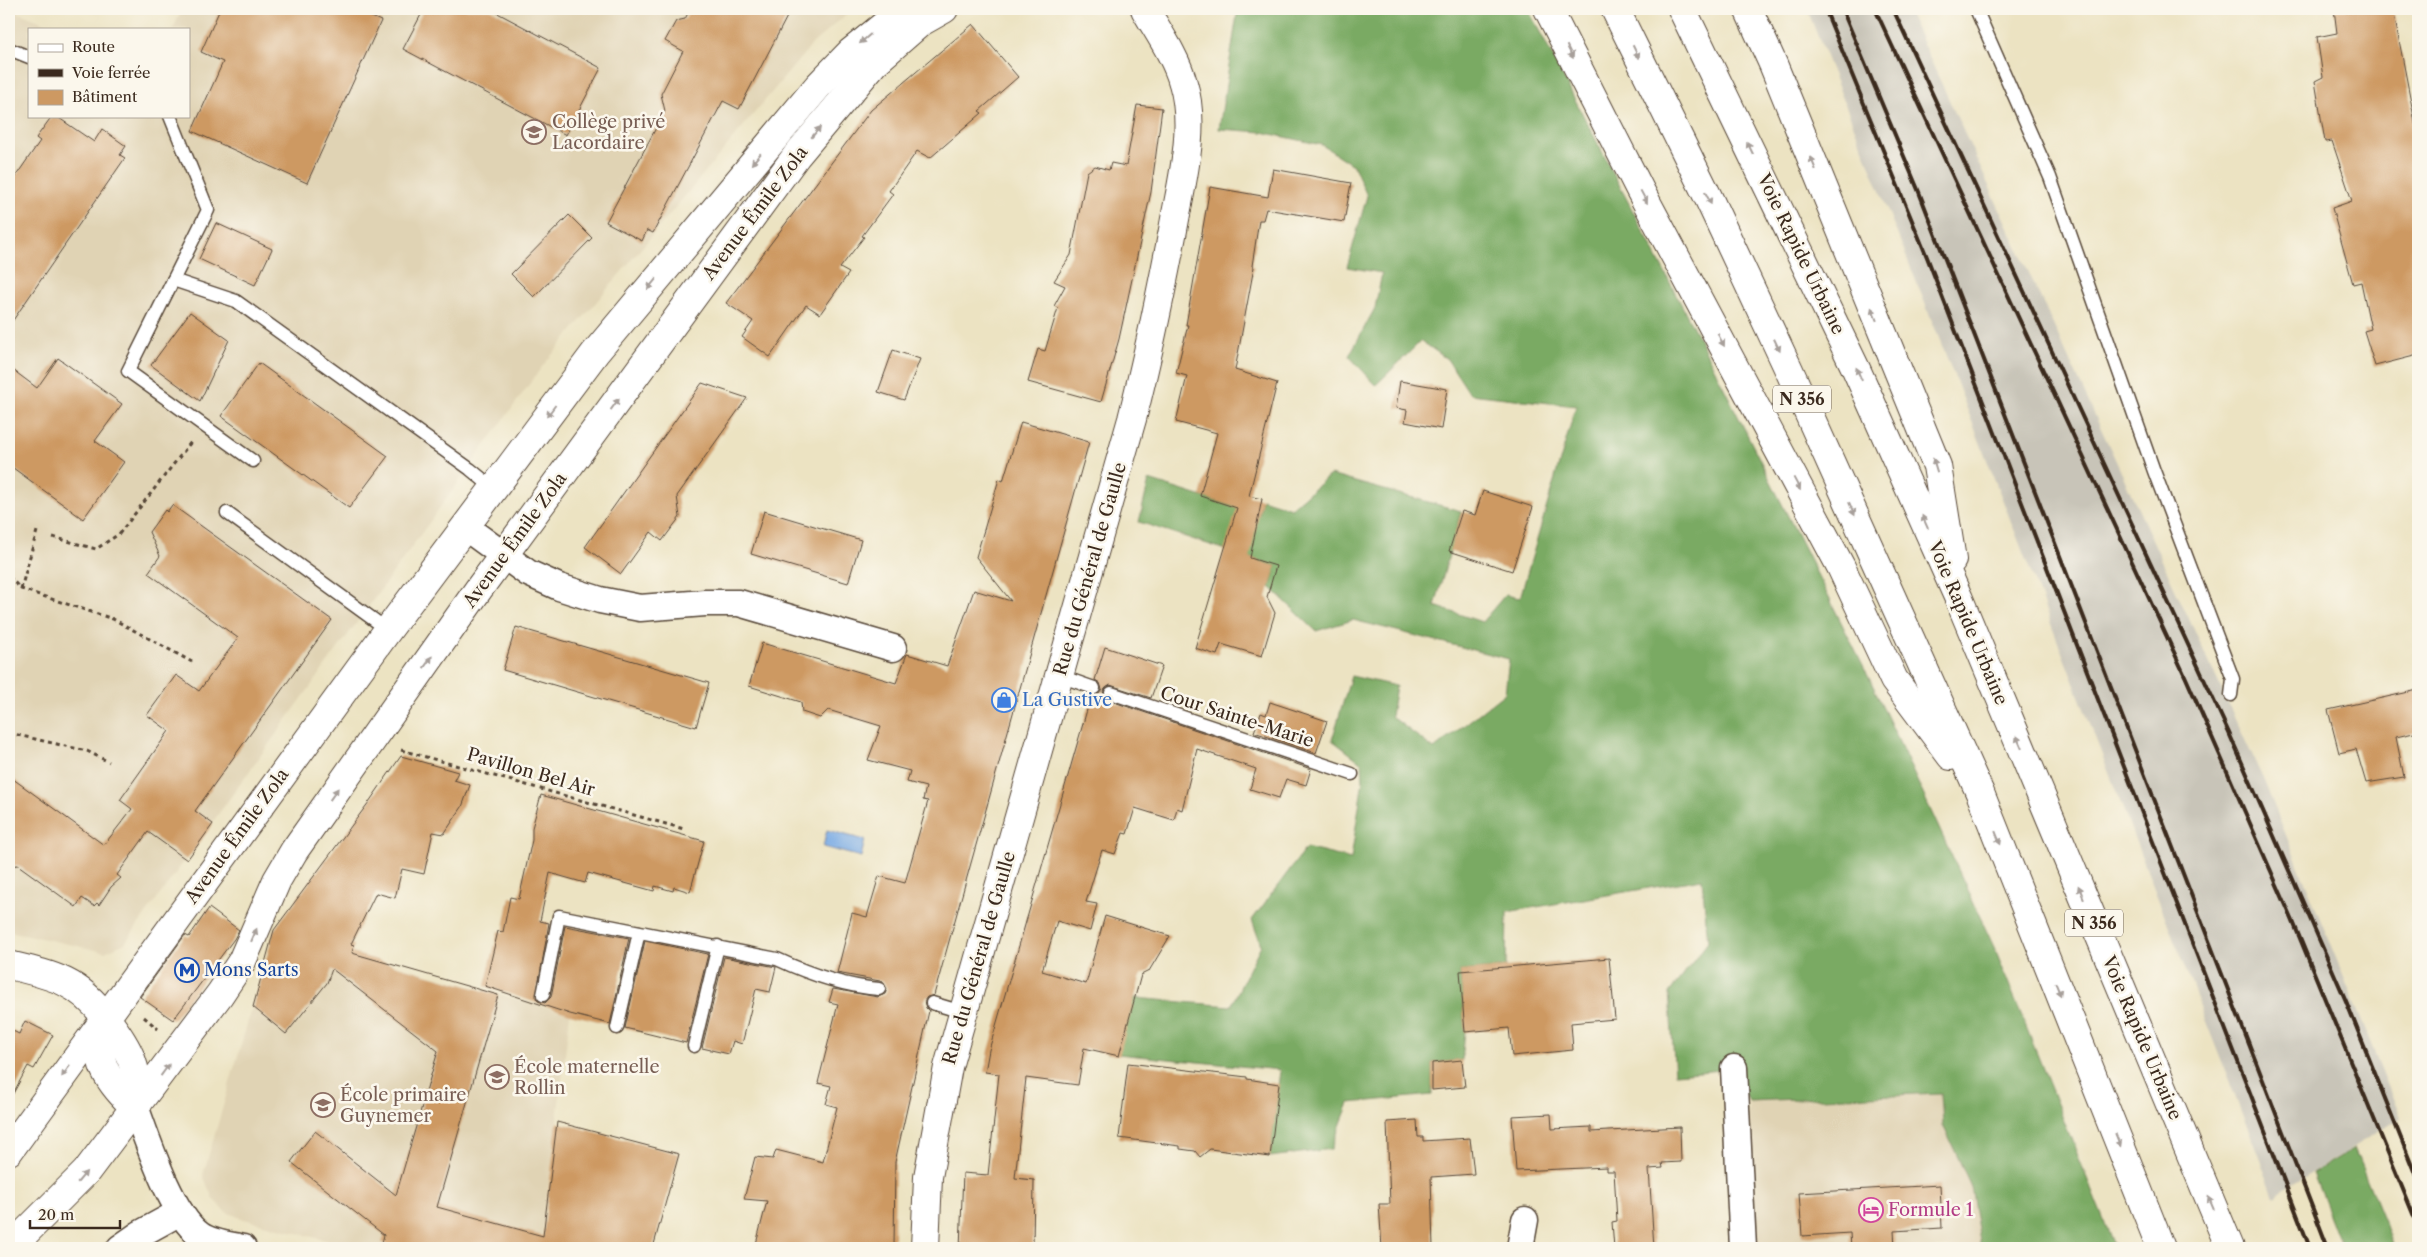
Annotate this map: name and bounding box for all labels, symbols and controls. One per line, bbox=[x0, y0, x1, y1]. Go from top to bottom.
legend bbox=[28, 28, 190, 118]
one-way arrow bbox=[860, 33, 872, 45]
text: Route bbox=[72, 37, 115, 56]
one-way arrow bbox=[1566, 45, 1574, 59]
one-way arrow bbox=[1632, 45, 1641, 60]
text: Voie ferrée bbox=[71, 63, 150, 82]
text: Bâtiment bbox=[72, 87, 138, 106]
place label: Collège privé Lacordaire bbox=[552, 111, 665, 154]
school or university icon: Collège privé Lacordaire bbox=[521, 119, 547, 145]
one-way arrow bbox=[810, 126, 821, 139]
street label: Avenue Émile Zola bbox=[696, 141, 813, 285]
one-way arrow bbox=[1746, 141, 1754, 156]
one-way arrow bbox=[751, 152, 762, 165]
one-way arrow bbox=[1809, 156, 1817, 170]
street label: Voie Rapide Urbaine bbox=[1752, 169, 1849, 338]
one-way arrow bbox=[1640, 190, 1648, 204]
one-way arrow bbox=[1704, 191, 1712, 205]
one-way arrow bbox=[646, 277, 657, 290]
one-way arrow bbox=[1870, 307, 1878, 321]
one-way arrow bbox=[1717, 333, 1725, 347]
one-way arrow bbox=[1773, 338, 1781, 353]
one-way arrow bbox=[1854, 367, 1862, 381]
road number: N 356 bbox=[1773, 386, 1831, 412]
one-way arrow bbox=[610, 397, 620, 411]
one-way arrow bbox=[546, 404, 557, 417]
one-way arrow bbox=[1931, 457, 1939, 472]
street label: Rue du Général de Gaulle bbox=[1049, 460, 1131, 678]
street label: Avenue Émile Zola bbox=[457, 467, 572, 613]
one-way arrow bbox=[1793, 476, 1801, 491]
one-way arrow bbox=[1848, 502, 1856, 516]
one-way arrow bbox=[1920, 515, 1928, 529]
street label: Voie Rapide Urbaine bbox=[1923, 537, 2013, 708]
one-way arrow bbox=[423, 655, 433, 669]
street label: Cour Sainte-Marie bbox=[1157, 682, 1317, 752]
shop icon: La Gustive bbox=[991, 687, 1017, 713]
place label: La Gustive bbox=[1022, 689, 1112, 711]
one-way arrow bbox=[2014, 735, 2022, 749]
street label: Pavillon Bel Air bbox=[464, 743, 598, 801]
street label: Avenue Émile Zola bbox=[179, 763, 294, 909]
one-way arrow bbox=[329, 788, 339, 801]
one-way arrow bbox=[1994, 831, 2002, 845]
street label: Rue du Général de Gaulle bbox=[938, 849, 1020, 1067]
one-way arrow bbox=[2077, 885, 2085, 899]
road number: N 356 bbox=[2065, 910, 2123, 936]
one-way arrow bbox=[250, 928, 258, 942]
street label: Voie Rapide Urbaine bbox=[2097, 952, 2187, 1123]
metro station icon: Mons Sarts bbox=[174, 957, 200, 983]
place label: Mons Sarts bbox=[204, 959, 299, 981]
one-way arrow bbox=[2054, 982, 2062, 996]
place label: École maternelle Rollin bbox=[514, 1055, 660, 1099]
one-way arrow bbox=[61, 1064, 71, 1078]
one-way arrow bbox=[159, 1064, 170, 1077]
school or university icon: École maternelle Rollin bbox=[484, 1064, 510, 1090]
place label: École primaire Guynemer bbox=[340, 1083, 466, 1127]
school or university icon: École primaire Guynemer bbox=[310, 1092, 336, 1118]
one-way arrow bbox=[2114, 1133, 2122, 1148]
one-way arrow bbox=[77, 1171, 88, 1184]
one-way arrow bbox=[2207, 1196, 2215, 1210]
scale bar bbox=[30, 1197, 120, 1229]
hotel icon: Formule 1 bbox=[1858, 1197, 1884, 1223]
place label: Formule 1 bbox=[1888, 1199, 1974, 1221]
text: 20 m bbox=[38, 1205, 74, 1224]

